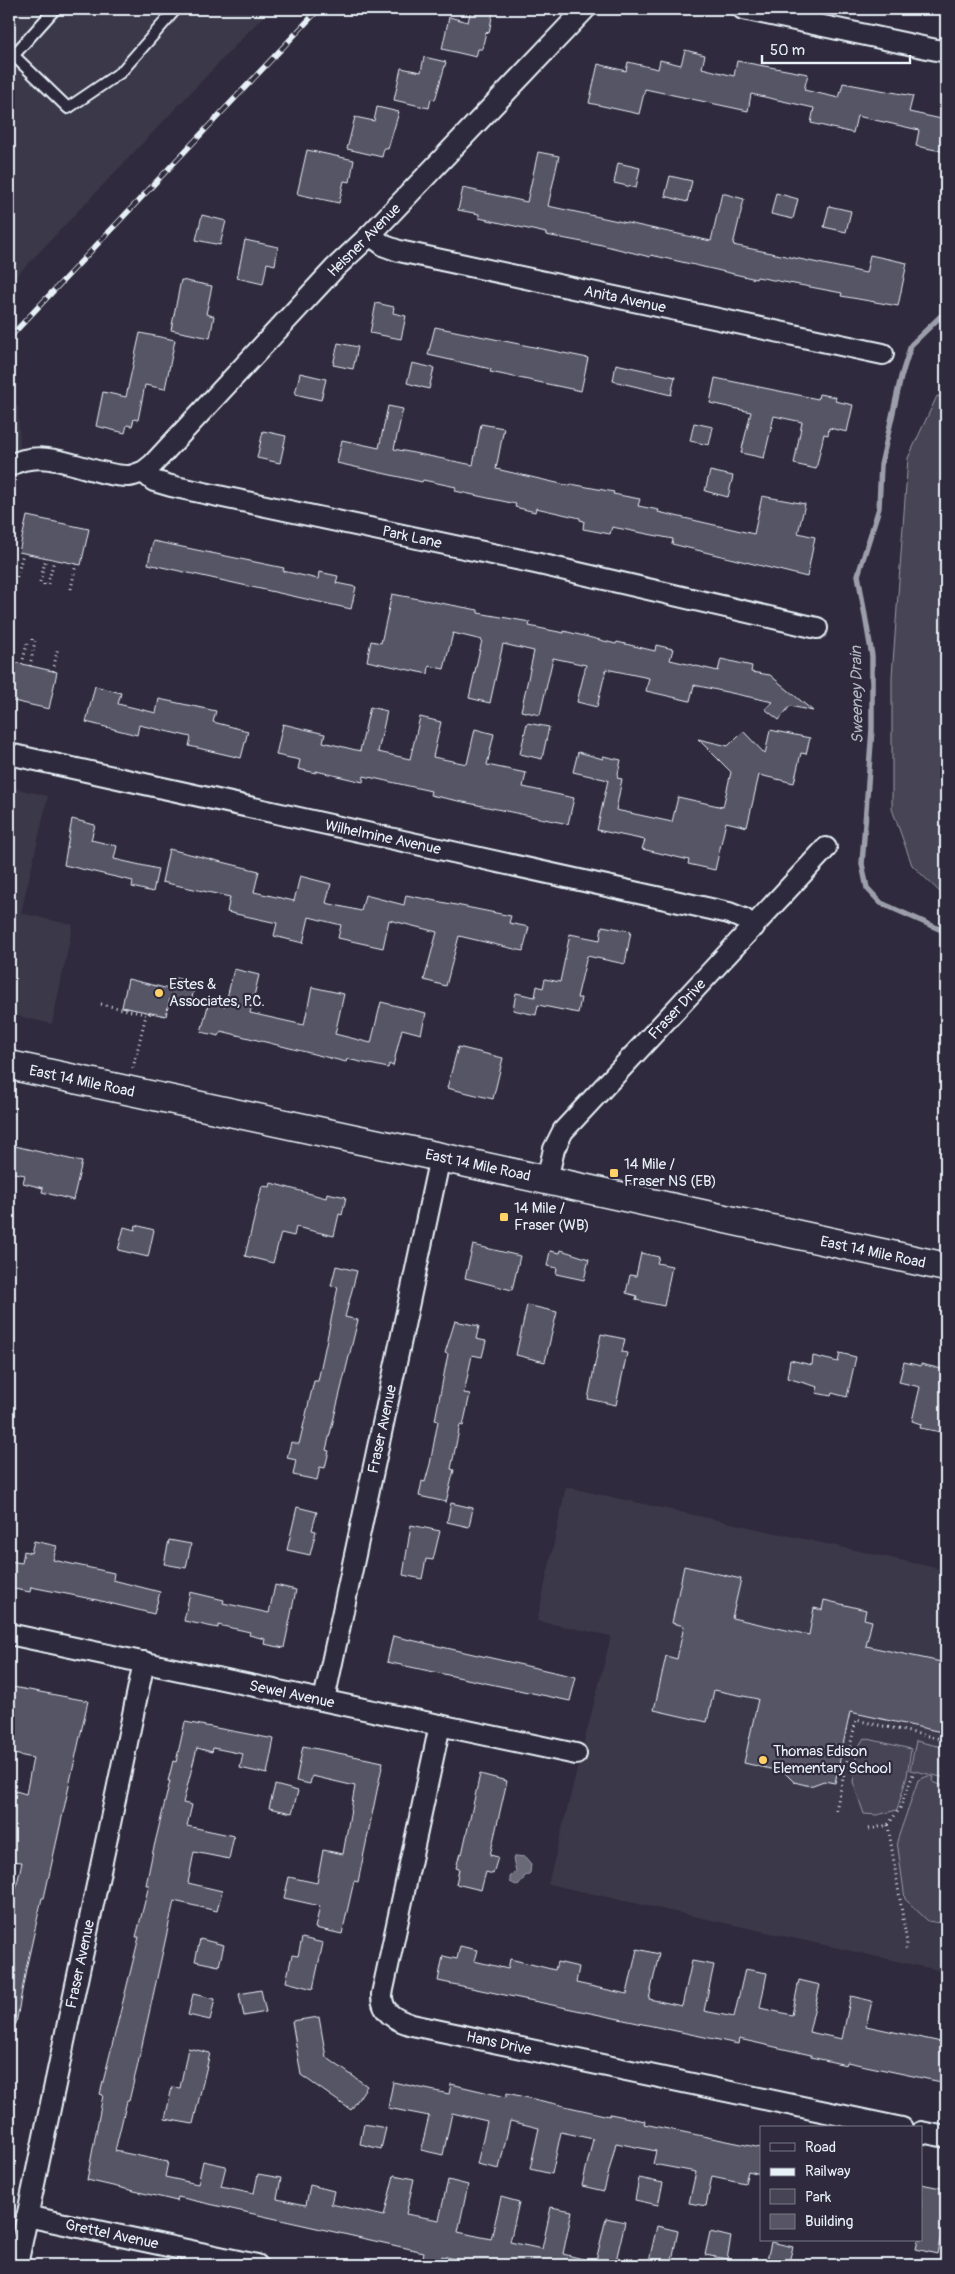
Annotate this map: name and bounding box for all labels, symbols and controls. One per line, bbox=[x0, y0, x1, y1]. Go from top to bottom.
scale bar bbox=[762, 32, 910, 64]
text: 50 m bbox=[770, 41, 805, 60]
street label: Heisner Avenue bbox=[324, 199, 406, 281]
street label: Anita Avenue bbox=[582, 282, 668, 318]
street label: Park Lane bbox=[380, 522, 444, 553]
water label: Sweeney Drain bbox=[846, 645, 868, 744]
street label: Wilhelmine Avenue bbox=[323, 816, 443, 859]
place label: Estes & Associates, P.C. bbox=[169, 975, 265, 1011]
street label: Fraser Drive bbox=[644, 975, 711, 1044]
marker: Estes & Associates, P.C. bbox=[153, 987, 165, 999]
street label: East 14 Mile Road bbox=[27, 1061, 136, 1102]
street label: East 14 Mile Road bbox=[423, 1145, 532, 1186]
place label: 14 Mile / Fraser NS (EB) bbox=[624, 1155, 717, 1191]
marker: 14 Mile / Fraser NS (EB) bbox=[608, 1167, 620, 1179]
place label: 14 Mile / Fraser (WB) bbox=[514, 1199, 589, 1235]
marker: 14 Mile / Fraser (WB) bbox=[498, 1211, 510, 1223]
street label: East 14 Mile Road bbox=[818, 1232, 927, 1273]
street label: Fraser Avenue bbox=[364, 1382, 401, 1475]
street label: Sewel Avenue bbox=[248, 1676, 337, 1713]
place label: Thomas Edison Elementary School bbox=[773, 1742, 892, 1778]
marker: Thomas Edison Elementary School bbox=[757, 1754, 769, 1766]
street label: Fraser Avenue bbox=[62, 1917, 99, 2010]
street label: Hans Drive bbox=[465, 2027, 534, 2060]
legend bbox=[760, 2126, 922, 2242]
text: Road bbox=[805, 2138, 836, 2157]
text: Railway bbox=[805, 2162, 851, 2181]
text: Park bbox=[805, 2188, 832, 2207]
text: Building bbox=[805, 2212, 853, 2231]
street label: Grettel Avenue bbox=[64, 2215, 161, 2254]

